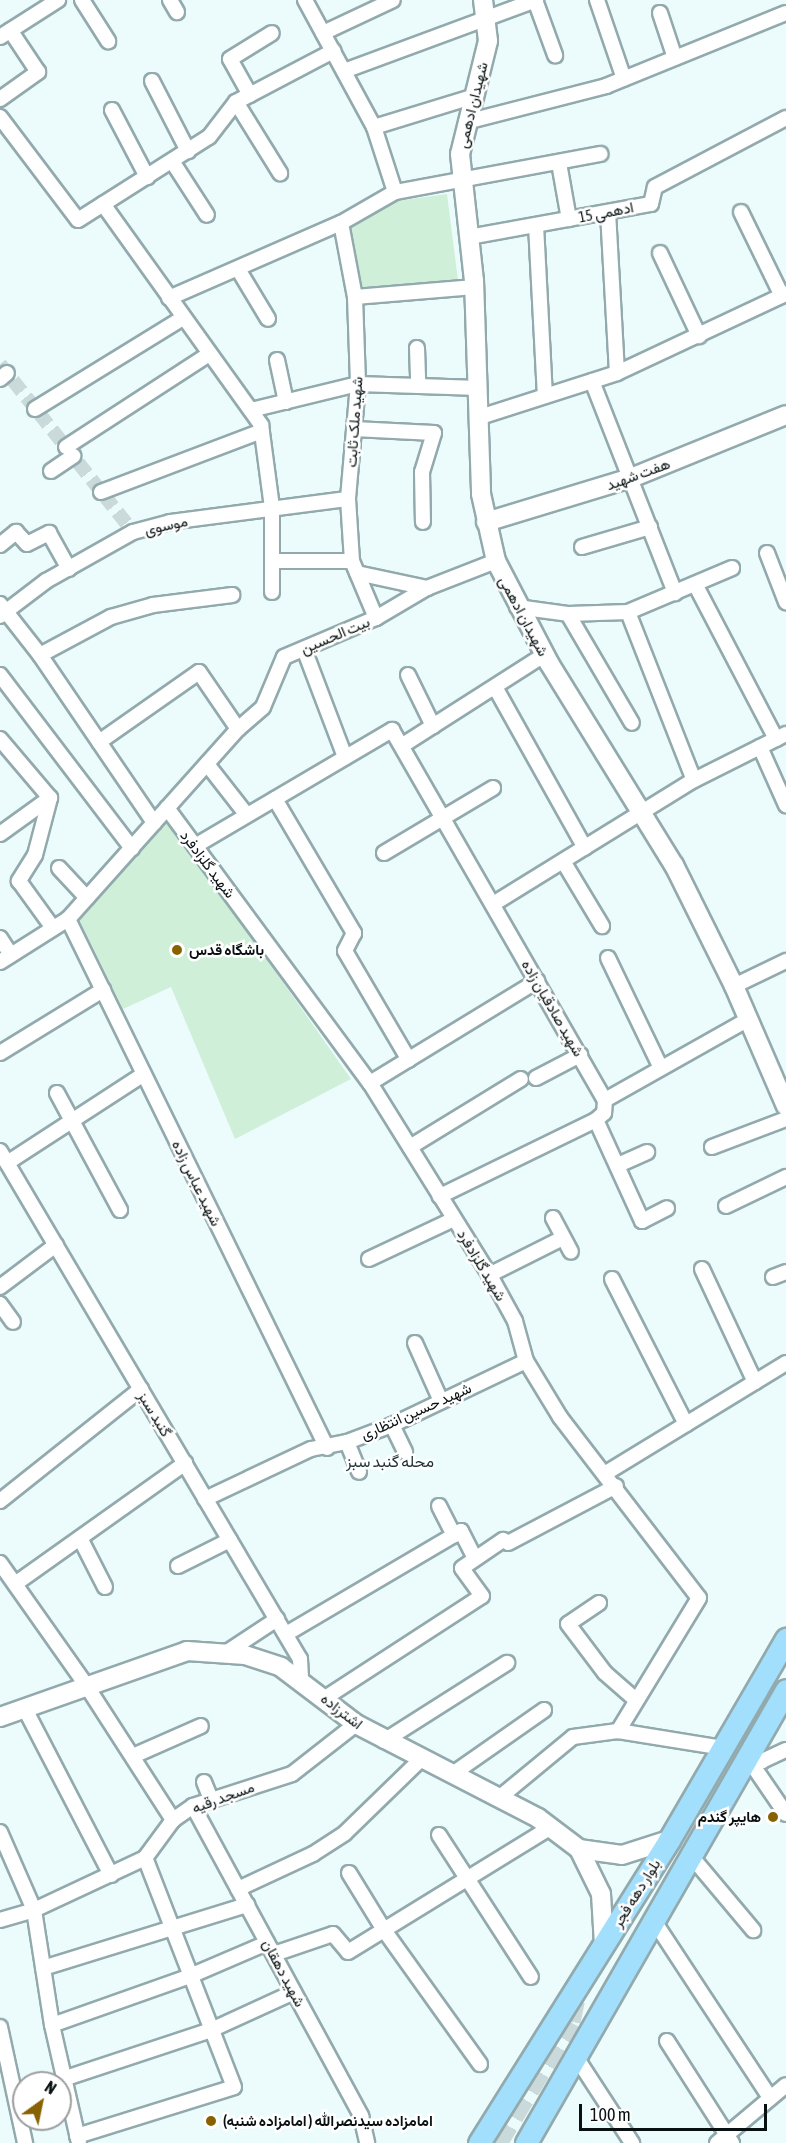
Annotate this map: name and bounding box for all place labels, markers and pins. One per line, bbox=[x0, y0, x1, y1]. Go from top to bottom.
place label: باشگاه قدس bbox=[189, 941, 264, 959]
marker: باشگاه قدس bbox=[170, 943, 184, 957]
place label: هایپر گندم bbox=[698, 1808, 761, 1826]
marker: هایپر گندم bbox=[766, 1810, 780, 1824]
place label: امامزاده سیدنصرالله ( امامزاده شنبه) bbox=[223, 2112, 433, 2130]
marker: امامزاده سیدنصرالله ( امامزاده شنبه) bbox=[204, 2114, 218, 2128]

